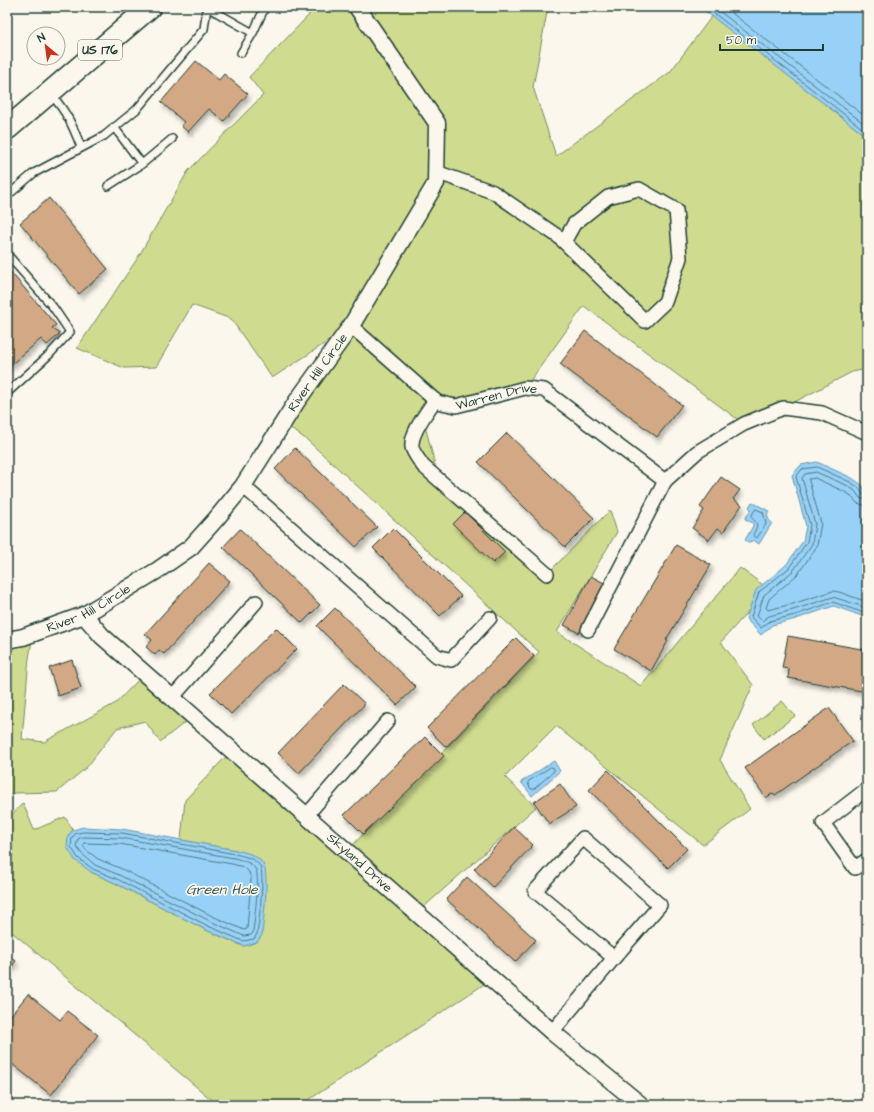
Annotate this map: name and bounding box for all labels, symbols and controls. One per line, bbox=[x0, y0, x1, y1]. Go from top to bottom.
north arrow bbox=[26, 26, 66, 66]
scale bar bbox=[720, 26, 823, 52]
text: N bbox=[35, 29, 48, 46]
text: 50 m bbox=[726, 32, 757, 49]
road number: US 176 bbox=[78, 40, 122, 60]
street label: River Hill Circle bbox=[284, 330, 352, 415]
street label: Warren Drive bbox=[454, 379, 538, 415]
street label: River Hill Circle bbox=[44, 580, 134, 637]
street label: Skyland Drive bbox=[323, 829, 396, 897]
water label: Green Hole bbox=[186, 880, 259, 900]

